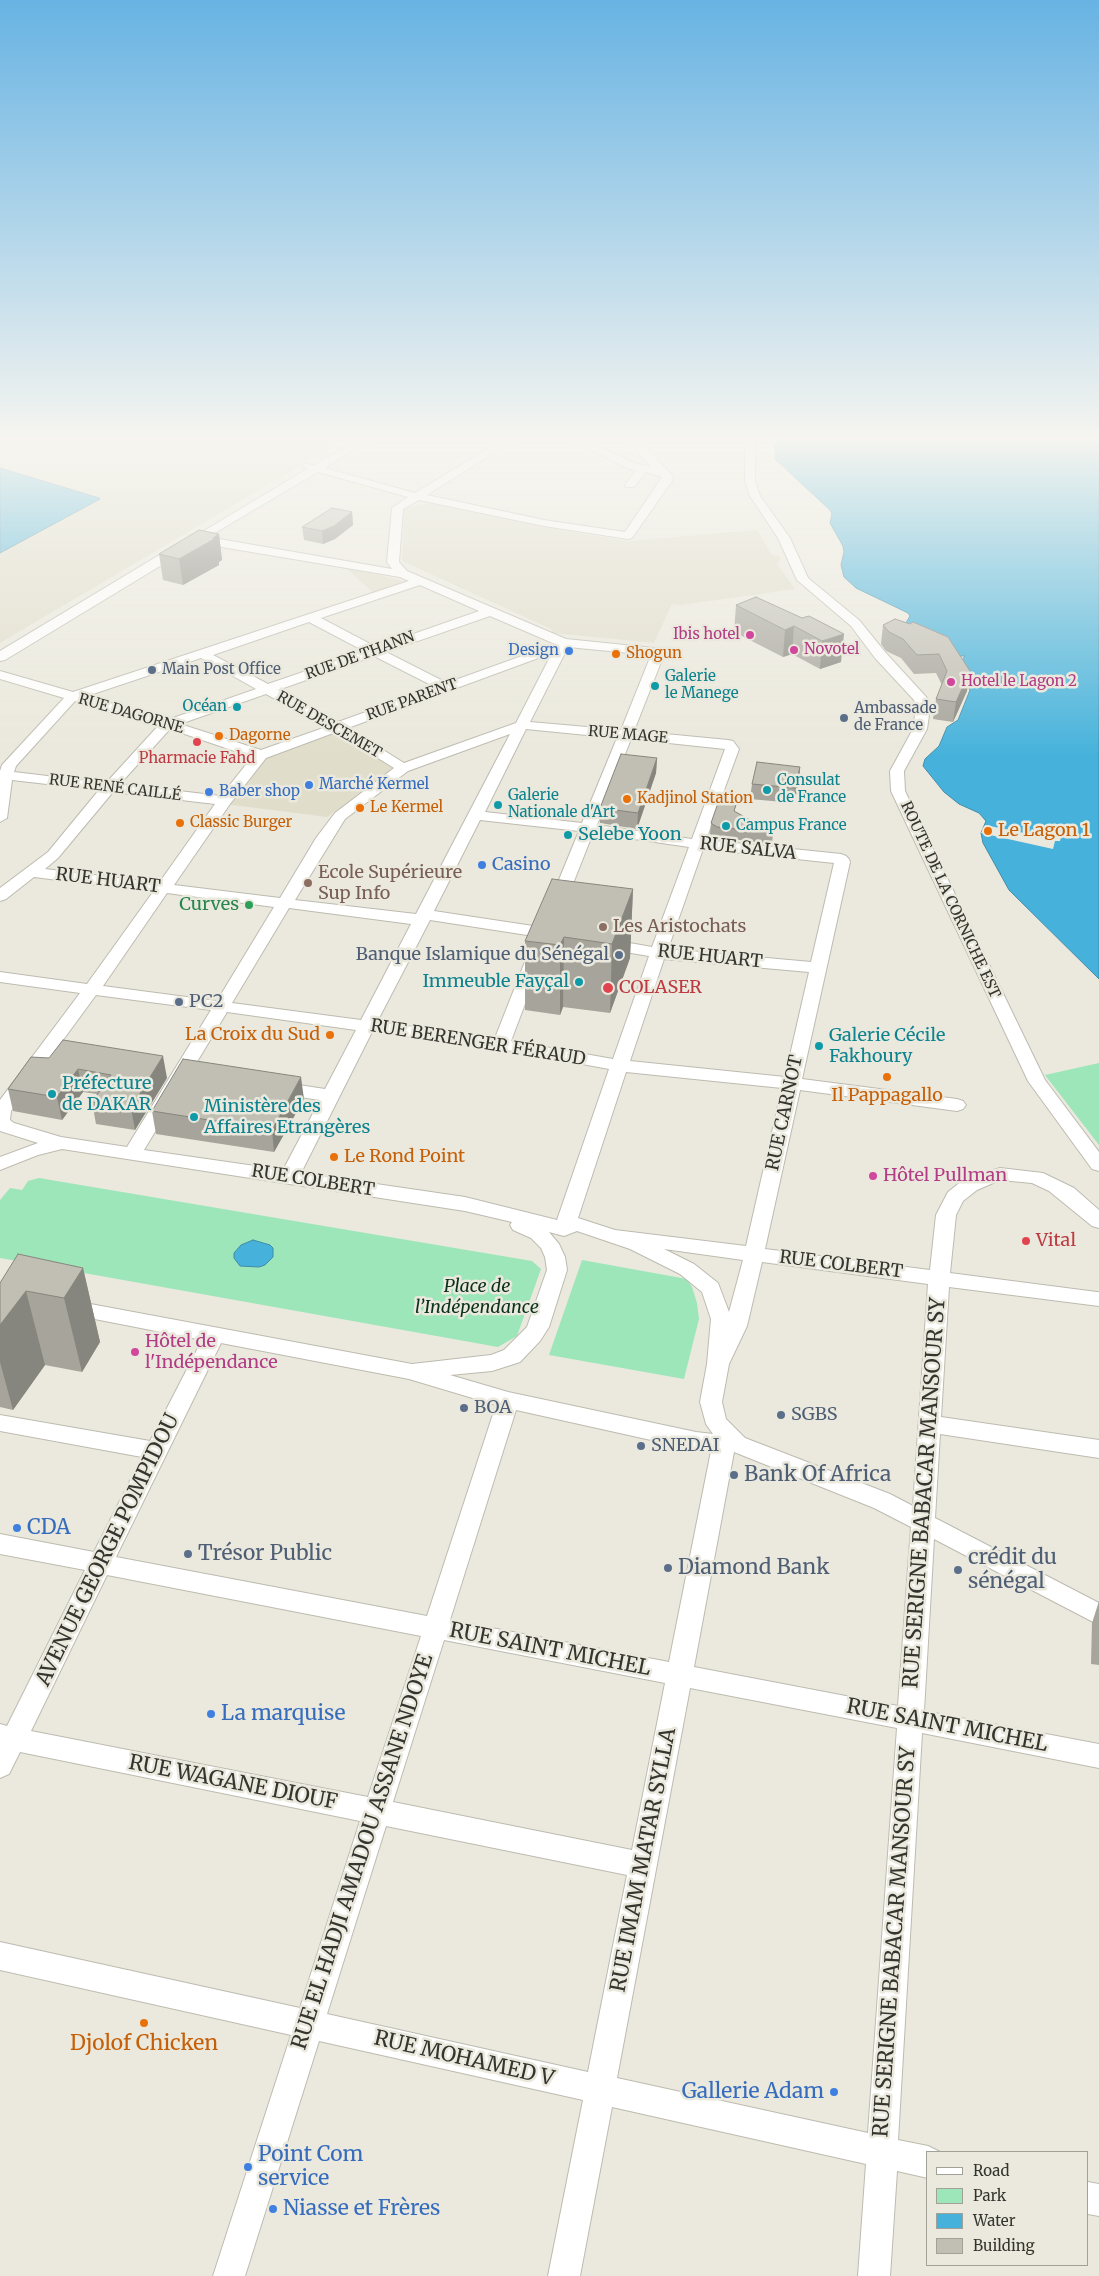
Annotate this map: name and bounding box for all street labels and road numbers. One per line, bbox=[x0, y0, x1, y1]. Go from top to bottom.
street label: RUE DE THANN bbox=[303, 628, 417, 684]
street label: RUE PARENT bbox=[364, 675, 460, 725]
street label: RUE DESCEMET bbox=[273, 688, 385, 762]
street label: RUE DAGORNE bbox=[76, 690, 186, 738]
street label: RUE MAGE bbox=[587, 723, 669, 747]
street label: RUE RENÉ CAILLÉ bbox=[48, 771, 182, 805]
street label: ROUTE DE LA CORNICHE EST bbox=[896, 799, 1004, 1001]
street label: RUE SALVA bbox=[699, 833, 797, 865]
street label: RUE HUART bbox=[54, 864, 162, 898]
street label: RUE HUART bbox=[656, 941, 764, 973]
street label: RUE BERENGER FÉRAUD bbox=[369, 1015, 587, 1071]
street label: RUE CARNOT bbox=[762, 1053, 808, 1173]
street label: RUE COLBERT bbox=[250, 1161, 376, 1201]
street label: RUE COLBERT bbox=[778, 1247, 904, 1283]
street label: RUE SERIGNE BABACAR MANSOUR SY bbox=[899, 1297, 951, 1689]
street label: AVENUE GEORGE POMPIDOU bbox=[31, 1410, 185, 1690]
street label: RUE SAINT MICHEL bbox=[447, 1618, 653, 1682]
street label: RUE EL HADJI AMADOU ASSANE NDOYE bbox=[287, 1651, 439, 2053]
street label: RUE SAINT MICHEL bbox=[844, 1694, 1050, 1758]
street label: RUE IMAM MATAR SYLLA bbox=[606, 1726, 682, 1994]
street label: RUE SERIGNE BABACAR MANSOUR SY bbox=[869, 1746, 921, 2138]
street label: RUE WAGANE DIOUF bbox=[126, 1750, 340, 1816]
street label: RUE MOHAMED V bbox=[371, 2026, 557, 2092]

